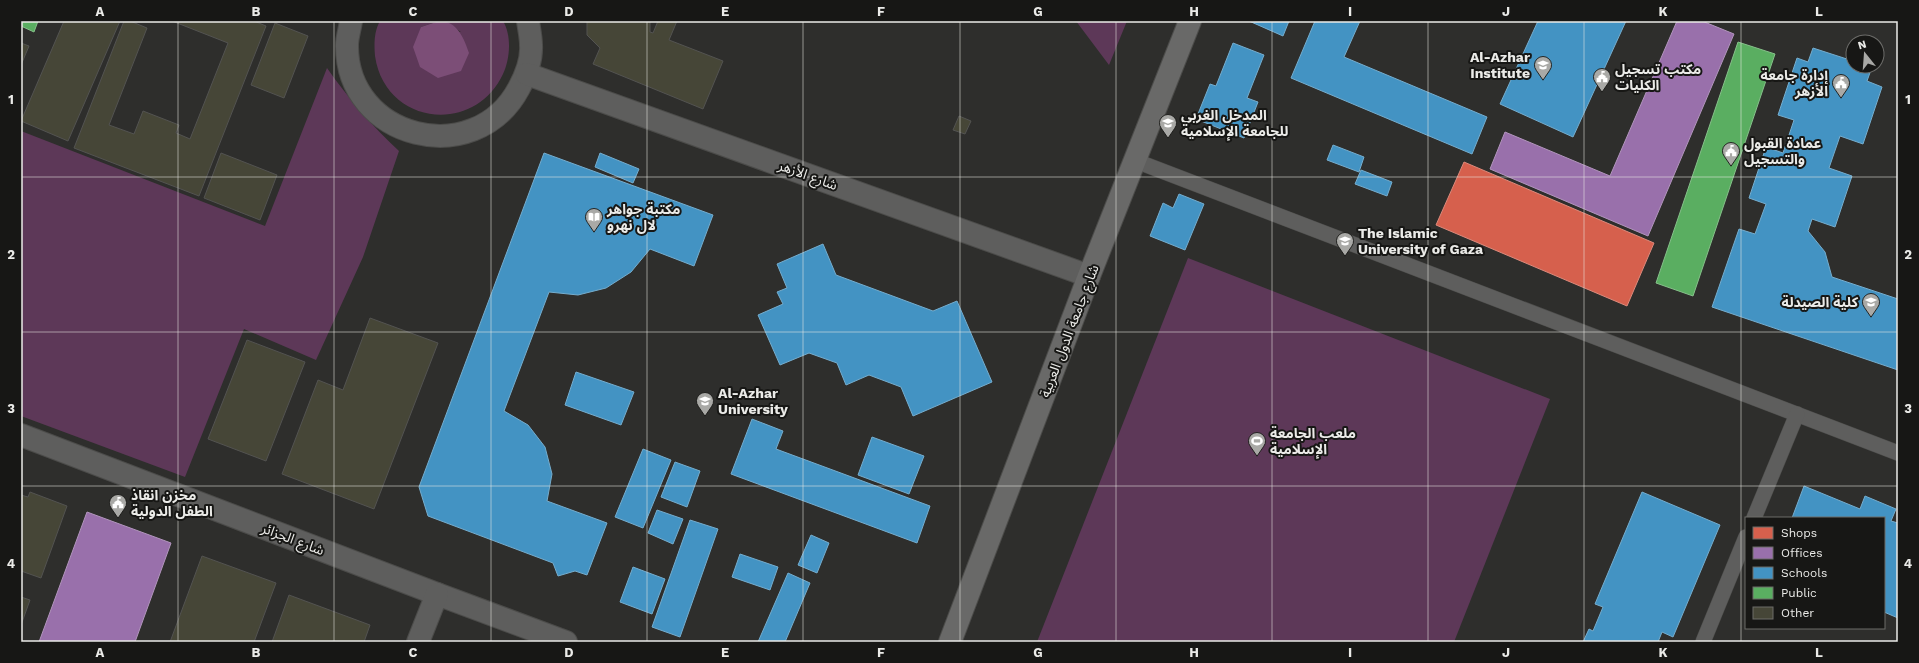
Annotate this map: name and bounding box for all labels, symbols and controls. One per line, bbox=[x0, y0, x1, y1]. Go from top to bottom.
text: A bbox=[96, 4, 105, 19]
text: B bbox=[252, 4, 261, 19]
text: C bbox=[409, 4, 418, 19]
text: D bbox=[564, 4, 574, 19]
text: E bbox=[721, 4, 729, 19]
text: F bbox=[877, 4, 885, 19]
text: G bbox=[1033, 4, 1043, 19]
text: H bbox=[1189, 4, 1199, 19]
text: I bbox=[1348, 4, 1352, 19]
text: J bbox=[1502, 4, 1510, 19]
text: K bbox=[1658, 4, 1668, 19]
text: L bbox=[1815, 4, 1823, 19]
north arrow bbox=[1845, 34, 1885, 74]
text: N bbox=[1856, 38, 1868, 52]
place label: Al-Azhar Institute bbox=[1470, 49, 1530, 81]
school or university icon: Al-Azhar Institute bbox=[1533, 55, 1553, 80]
place label: مكتب تسجيل الكليات bbox=[1615, 61, 1701, 93]
public building icon: مكتب تسجيل الكليات bbox=[1592, 67, 1612, 92]
place label: إدارة جامعة الأزهر bbox=[1760, 67, 1829, 100]
public building icon: إدارة جامعة الأزهر bbox=[1831, 73, 1851, 98]
text: 1 bbox=[8, 92, 14, 107]
text: 1 bbox=[1905, 92, 1911, 107]
place label: المدخل الغربي للجامعة الإسلامية bbox=[1181, 107, 1288, 141]
school or university icon: المدخل الغربي للجامعة الإسلامية bbox=[1158, 113, 1178, 138]
place label: عمادة القبول والتسجيل bbox=[1744, 135, 1821, 167]
public building icon: عمادة القبول والتسجيل bbox=[1721, 141, 1741, 166]
street label: شارع الأزهر bbox=[774, 157, 840, 196]
place label: مكتبة جواهر لال نهرو bbox=[606, 201, 680, 234]
library icon: مكتبة جواهر لال نهرو bbox=[584, 207, 604, 232]
place label: The Islamic University of Gaza bbox=[1358, 225, 1484, 257]
school or university icon: The Islamic University of Gaza bbox=[1335, 231, 1355, 256]
text: 2 bbox=[7, 247, 15, 262]
text: 2 bbox=[1904, 247, 1912, 262]
street label: شارع جامعة الدول العربية bbox=[1036, 262, 1105, 401]
school or university icon: كلية الصيدلة bbox=[1861, 292, 1881, 317]
place label: كلية الصيدلة bbox=[1782, 294, 1859, 310]
place label: Al-Azhar University bbox=[718, 385, 788, 417]
school or university icon: Al-Azhar University bbox=[695, 391, 715, 416]
text: 3 bbox=[7, 401, 15, 416]
text: 3 bbox=[1904, 401, 1912, 416]
place label: ملعب الجامعة الإسلامية bbox=[1270, 425, 1356, 459]
sports icon: ملعب الجامعة الإسلامية bbox=[1247, 431, 1267, 456]
place label: مخزن انقاذ الطفل الدولية bbox=[131, 487, 213, 519]
public building icon: مخزن انقاذ الطفل الدولية bbox=[108, 493, 128, 518]
legend bbox=[1745, 517, 1885, 629]
street label: شارع الجزائر bbox=[257, 519, 327, 561]
text: Shops bbox=[1781, 526, 1817, 540]
text: Offices bbox=[1781, 546, 1823, 560]
text: 4 bbox=[7, 556, 16, 571]
text: 4 bbox=[1904, 556, 1913, 571]
text: Schools bbox=[1781, 566, 1827, 580]
text: Public bbox=[1781, 586, 1817, 600]
text: Other bbox=[1781, 606, 1814, 620]
text: A bbox=[96, 645, 105, 660]
text: B bbox=[252, 645, 261, 660]
text: C bbox=[409, 645, 418, 660]
text: D bbox=[564, 645, 574, 660]
text: E bbox=[721, 645, 729, 660]
text: F bbox=[877, 645, 885, 660]
text: G bbox=[1033, 645, 1043, 660]
text: H bbox=[1189, 645, 1199, 660]
text: I bbox=[1348, 645, 1352, 660]
text: J bbox=[1502, 645, 1510, 660]
text: K bbox=[1658, 645, 1668, 660]
text: L bbox=[1815, 645, 1823, 660]

